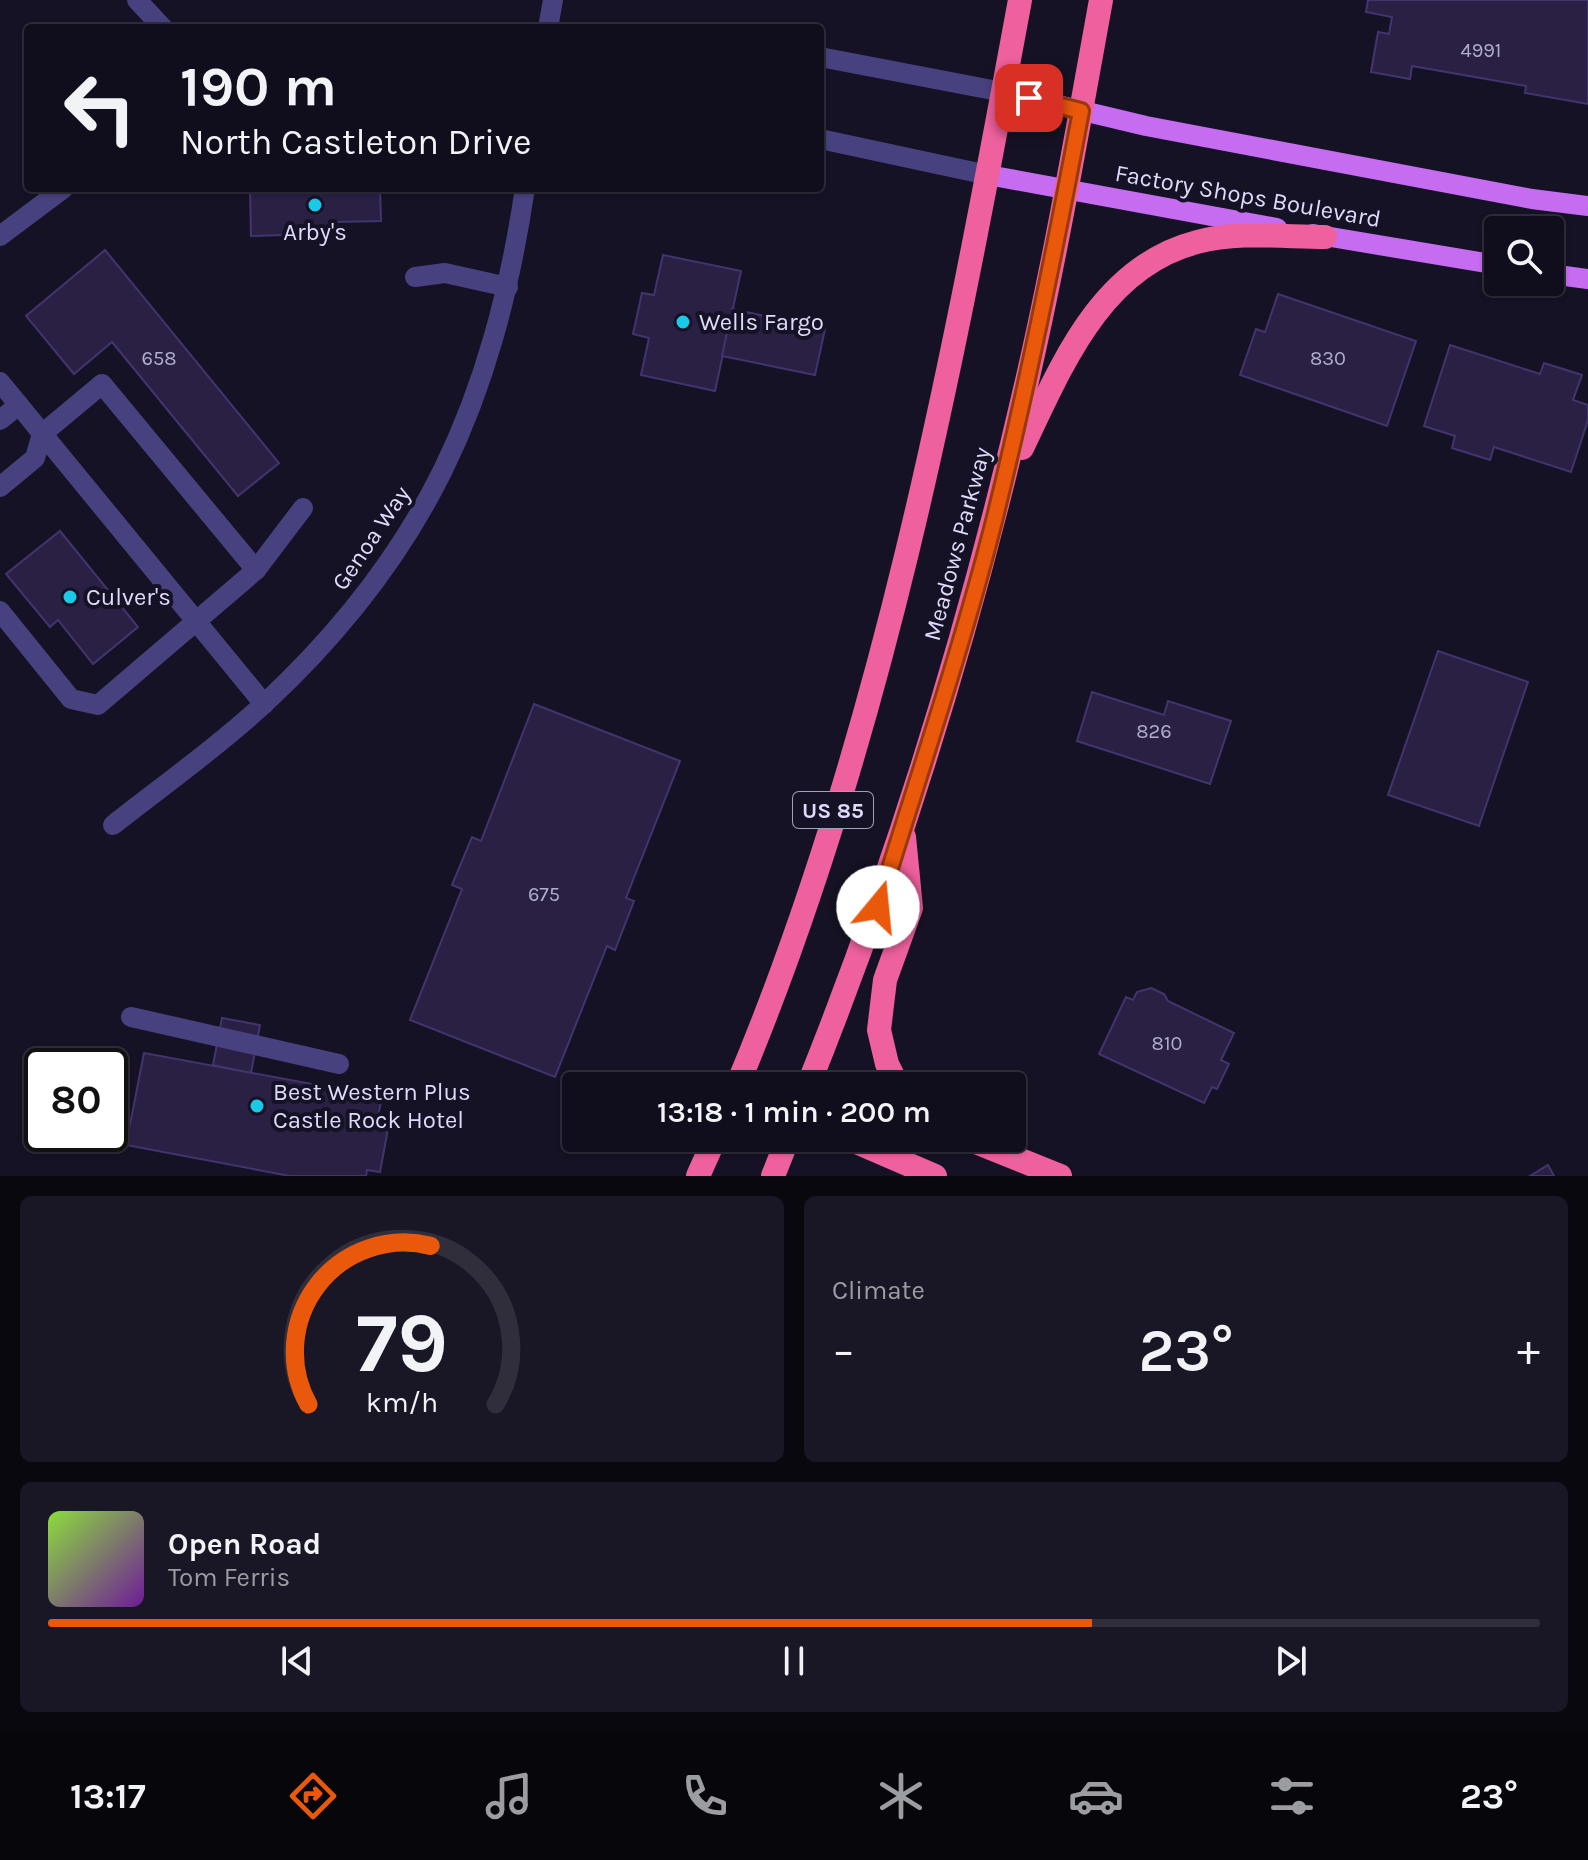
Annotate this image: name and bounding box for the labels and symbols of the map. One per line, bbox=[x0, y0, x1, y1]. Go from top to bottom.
house number: 4991 bbox=[1461, 39, 1501, 62]
pin bbox=[995, 64, 1063, 132]
street label: Factory Shops Boulevard bbox=[1113, 159, 1383, 233]
marker: Arby's bbox=[306, 196, 324, 214]
place label: Arby's bbox=[283, 218, 347, 246]
place label: Wells Fargo bbox=[699, 308, 824, 336]
marker: Wells Fargo bbox=[674, 313, 692, 331]
house number: 658 bbox=[141, 347, 177, 370]
house number: 830 bbox=[1310, 347, 1346, 370]
street label: Meadows Parkway bbox=[918, 444, 996, 644]
street label: Genoa Way bbox=[326, 481, 416, 595]
place label: Culver's bbox=[86, 583, 171, 611]
marker: Culver's bbox=[61, 588, 79, 606]
house number: 826 bbox=[1136, 720, 1172, 743]
road number: US 85 bbox=[793, 792, 873, 828]
position arrow bbox=[836, 865, 920, 949]
house number: 675 bbox=[528, 883, 560, 906]
house number: 810 bbox=[1152, 1032, 1182, 1055]
speed limit sign: 80 bbox=[24, 1048, 128, 1152]
place label: Best Western Plus Castle Rock Hotel bbox=[273, 1078, 471, 1134]
marker: Best Western Plus Castle Rock Hotel bbox=[248, 1097, 266, 1115]

